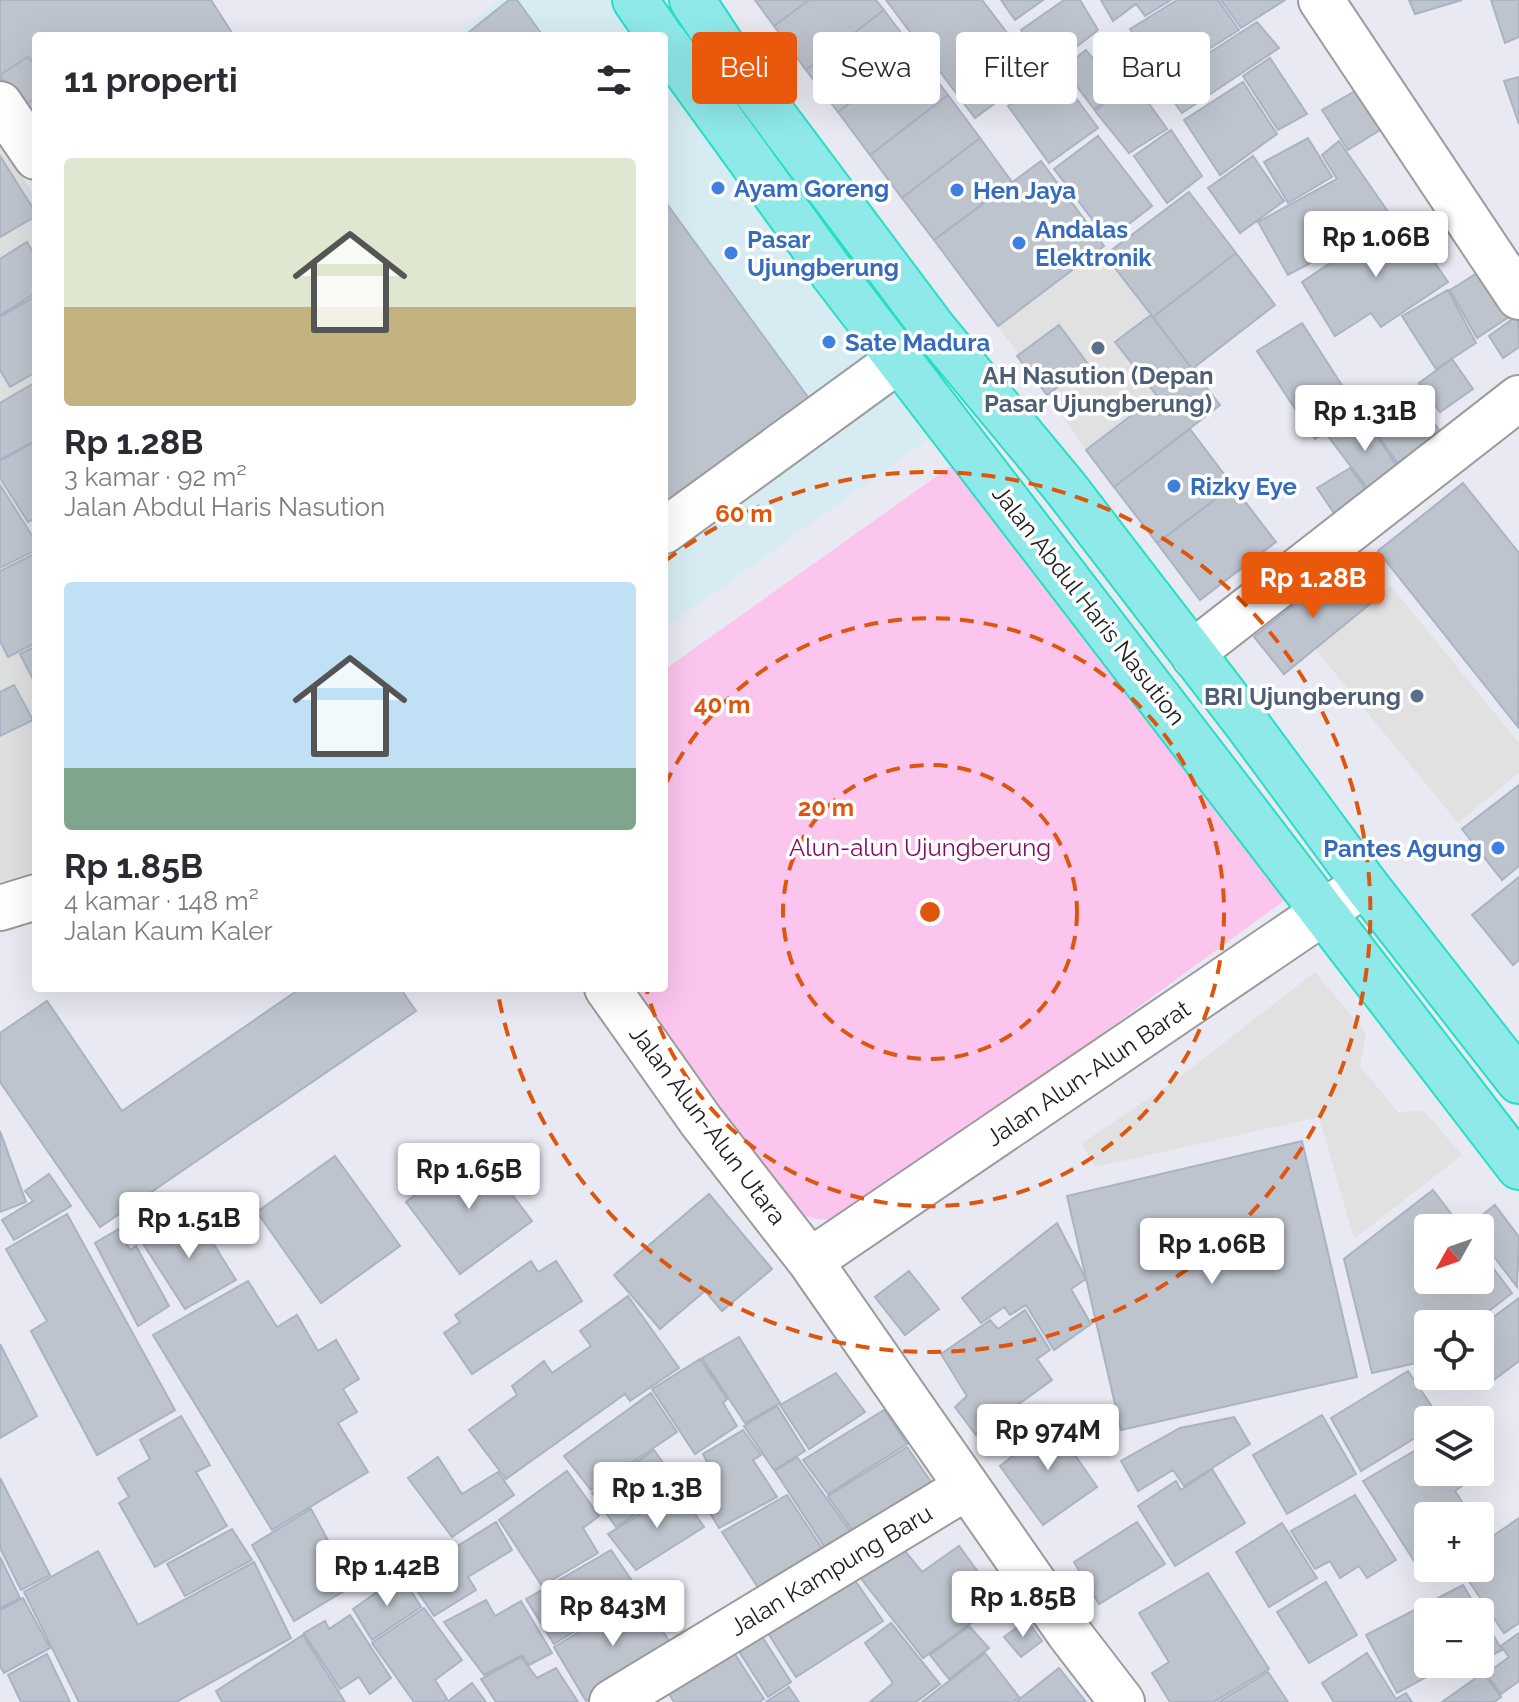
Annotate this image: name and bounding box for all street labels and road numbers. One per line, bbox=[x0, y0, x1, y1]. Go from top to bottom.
street label: Jalan Abdul Haris Nasution bbox=[986, 479, 1192, 731]
street label: Jalan Alun-Alun Barat bbox=[980, 994, 1196, 1152]
street label: Jalan Alun-Alun Utara bbox=[624, 1020, 792, 1230]
street label: Jalan Kampung Baru bbox=[725, 1498, 937, 1642]

